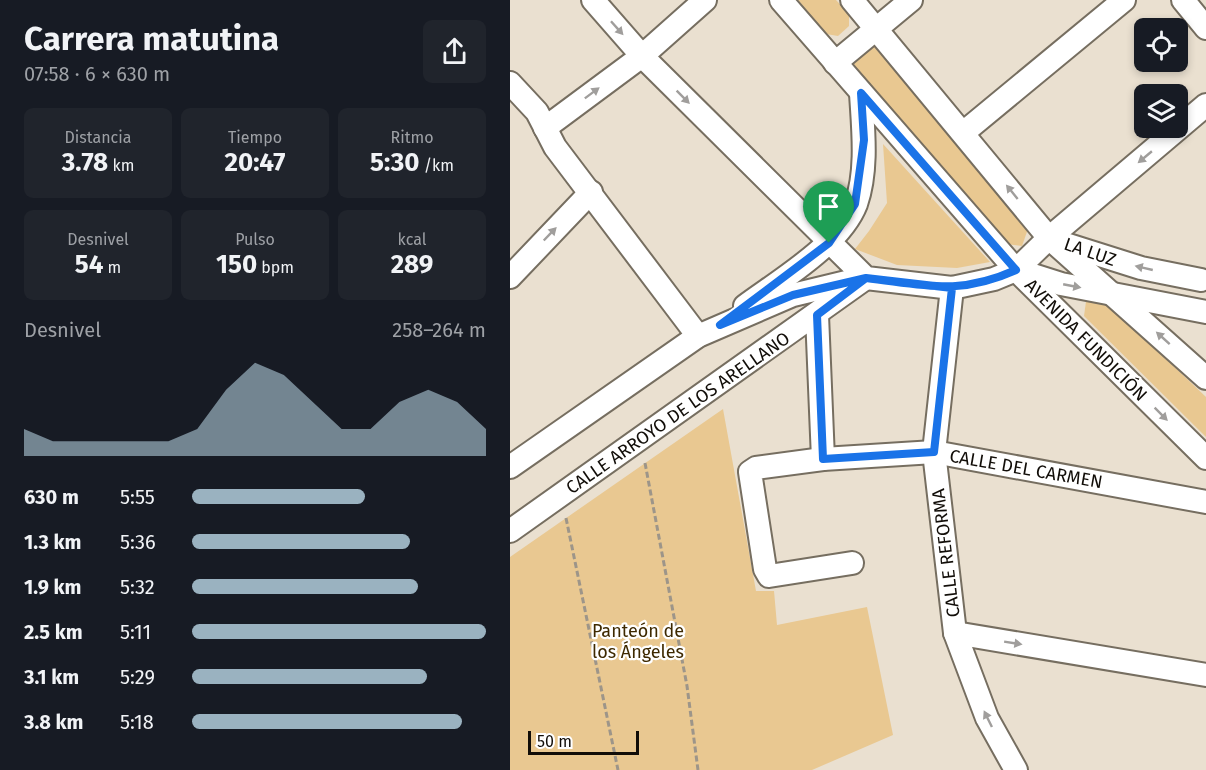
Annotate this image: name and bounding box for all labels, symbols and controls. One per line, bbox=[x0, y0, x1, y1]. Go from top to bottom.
map controls bbox=[1134, 18, 1188, 138]
button: locate bbox=[1134, 18, 1188, 72]
text: Carrera matutina bbox=[24, 19, 279, 59]
button: share bbox=[423, 20, 486, 83]
one-way arrow bbox=[610, 20, 623, 35]
text: 07:58 · 6 × 630 m bbox=[24, 62, 170, 86]
button: layers bbox=[1134, 84, 1188, 138]
one-way arrow bbox=[584, 87, 600, 99]
one-way arrow bbox=[676, 90, 690, 104]
text: Distancia bbox=[65, 128, 131, 147]
text: Tiempo bbox=[228, 128, 282, 147]
text: Ritmo bbox=[390, 128, 434, 147]
text: 3.78 bbox=[62, 147, 108, 178]
text: 20:47 bbox=[225, 147, 285, 178]
text: 5:30 bbox=[370, 147, 419, 178]
one-way arrow bbox=[1137, 150, 1153, 163]
text: km bbox=[108, 156, 134, 175]
text: /km bbox=[419, 156, 454, 175]
pin bbox=[803, 181, 854, 243]
one-way arrow bbox=[1006, 185, 1019, 200]
icon: arrive bbox=[812, 190, 845, 223]
one-way arrow bbox=[543, 228, 557, 242]
text: Desnivel bbox=[67, 230, 129, 249]
text: Pulso bbox=[235, 230, 275, 249]
text: kcal bbox=[398, 230, 426, 249]
street label: LA LUZ bbox=[1061, 233, 1119, 271]
text: 54 bbox=[75, 249, 103, 280]
text: 150 bbox=[216, 249, 257, 280]
text: 289 bbox=[391, 249, 433, 280]
text: m bbox=[103, 258, 121, 277]
text: bpm bbox=[257, 258, 294, 277]
one-way arrow bbox=[1134, 263, 1153, 273]
street label: AVENIDA FUNDICIÓN bbox=[1020, 274, 1152, 406]
one-way arrow bbox=[1062, 282, 1081, 291]
text: Desnivel bbox=[24, 318, 101, 342]
text: 258–264 m bbox=[392, 318, 486, 342]
street label: CALLE ARROYO DE LOS ARELLANO bbox=[562, 327, 794, 499]
one-way arrow bbox=[1156, 331, 1171, 345]
one-way arrow bbox=[1154, 407, 1168, 421]
street label: CALLE DEL CARMEN bbox=[948, 445, 1104, 493]
text: 630 m bbox=[24, 485, 79, 509]
text: 5:55 bbox=[120, 485, 155, 509]
street label: CALLE REFORMA bbox=[927, 487, 965, 619]
text: 1.3 km bbox=[24, 530, 81, 554]
text: 5:36 bbox=[120, 530, 156, 554]
text: 1.9 km bbox=[24, 575, 82, 599]
text: 5:32 bbox=[120, 575, 155, 599]
text: 2.5 km bbox=[24, 620, 83, 644]
text: 5:11 bbox=[120, 620, 151, 644]
park label: Panteón de los Ángeles bbox=[592, 620, 684, 663]
one-way arrow bbox=[1004, 638, 1023, 647]
text: 3.1 km bbox=[24, 665, 79, 689]
text: 5:29 bbox=[120, 665, 155, 689]
text: 3.8 km bbox=[24, 710, 84, 734]
text: 5:18 bbox=[120, 710, 154, 734]
one-way arrow bbox=[984, 710, 993, 727]
scale bar bbox=[528, 728, 639, 756]
text: 50 m bbox=[537, 732, 572, 751]

